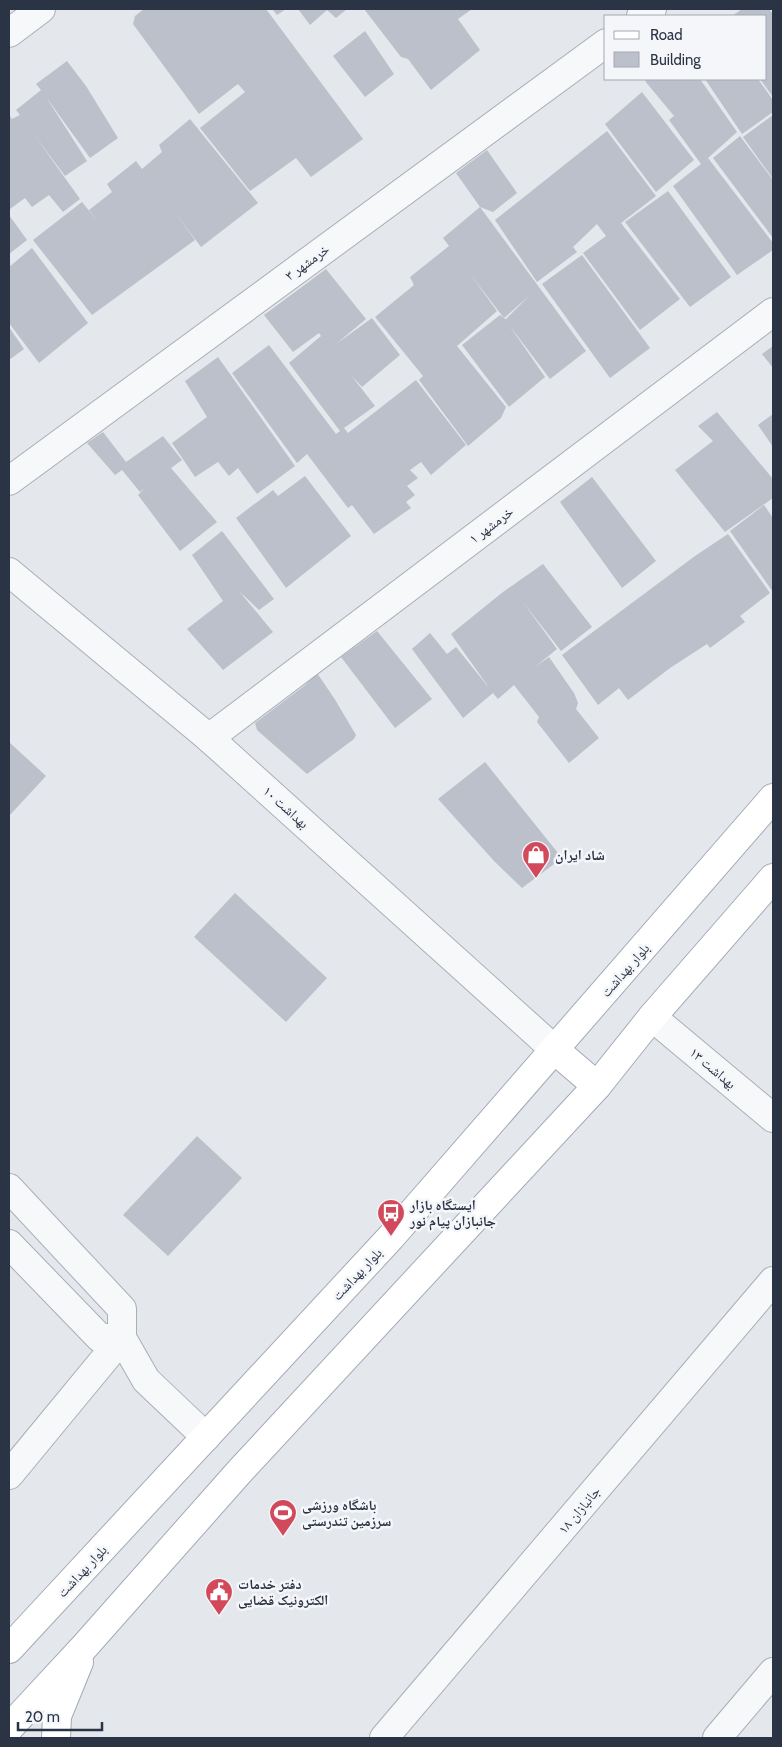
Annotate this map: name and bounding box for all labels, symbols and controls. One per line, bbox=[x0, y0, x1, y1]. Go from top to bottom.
legend bbox=[604, 15, 767, 80]
text: Road bbox=[650, 26, 683, 44]
text: Building bbox=[650, 51, 701, 69]
street label: خرمشهر ۳ bbox=[281, 240, 333, 284]
street label: خرمشهر ۱ bbox=[465, 503, 517, 547]
street label: بهداشت ۱۰ bbox=[259, 782, 313, 832]
shop icon: شاد ایران bbox=[521, 840, 551, 879]
place label: شاد ایران bbox=[555, 846, 605, 864]
street label: بلوار بهداشت bbox=[597, 939, 653, 1001]
street label: بهداشت ۱۳ bbox=[686, 1043, 740, 1093]
place label: ایستگاه بازار جانبازان پیام نور bbox=[409, 1196, 496, 1231]
bus stop icon: ایستگاه بازار جانبازان پیام نور bbox=[376, 1198, 406, 1237]
street label: بلوار بهداشت bbox=[328, 1244, 386, 1304]
street label: جانبازان ۱۸ bbox=[554, 1482, 604, 1537]
place label: باشگاه ورزشی سرزمین تندرستی bbox=[302, 1496, 391, 1530]
sports icon: باشگاه ورزشی سرزمین تندرستی bbox=[268, 1498, 298, 1537]
street label: بلوار بهداشت bbox=[53, 1541, 111, 1601]
place label: دفتر خدمات الکترونیک قضایی bbox=[238, 1575, 328, 1609]
public building icon: دفتر خدمات الکترونیک قضایی bbox=[204, 1577, 234, 1616]
scale bar bbox=[18, 1700, 101, 1732]
text: 20 m bbox=[25, 1708, 60, 1726]

